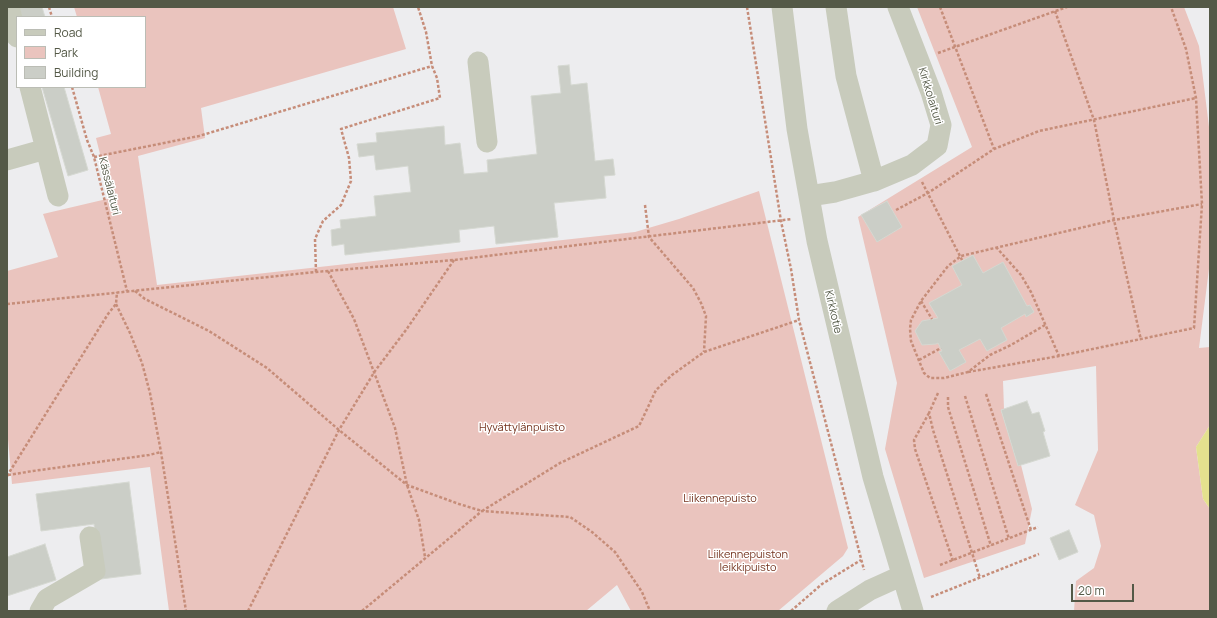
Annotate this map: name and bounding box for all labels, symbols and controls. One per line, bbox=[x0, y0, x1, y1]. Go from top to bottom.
legend bbox=[16, 16, 146, 88]
text: Road bbox=[54, 24, 82, 41]
text: Park bbox=[54, 44, 78, 61]
text: Building bbox=[54, 64, 98, 81]
street label: Kirkkolaituri bbox=[915, 66, 945, 126]
street label: Kässälaituri bbox=[95, 156, 123, 216]
street label: Kirkkotie bbox=[822, 289, 844, 335]
park label: Hyvättylänpuisto bbox=[479, 421, 565, 435]
park label: Liikennepuisto bbox=[683, 492, 757, 506]
park label: Liikennepuiston leikkipuisto bbox=[708, 548, 788, 574]
scale bar bbox=[1073, 576, 1136, 602]
text: 20 m bbox=[1078, 582, 1105, 599]

